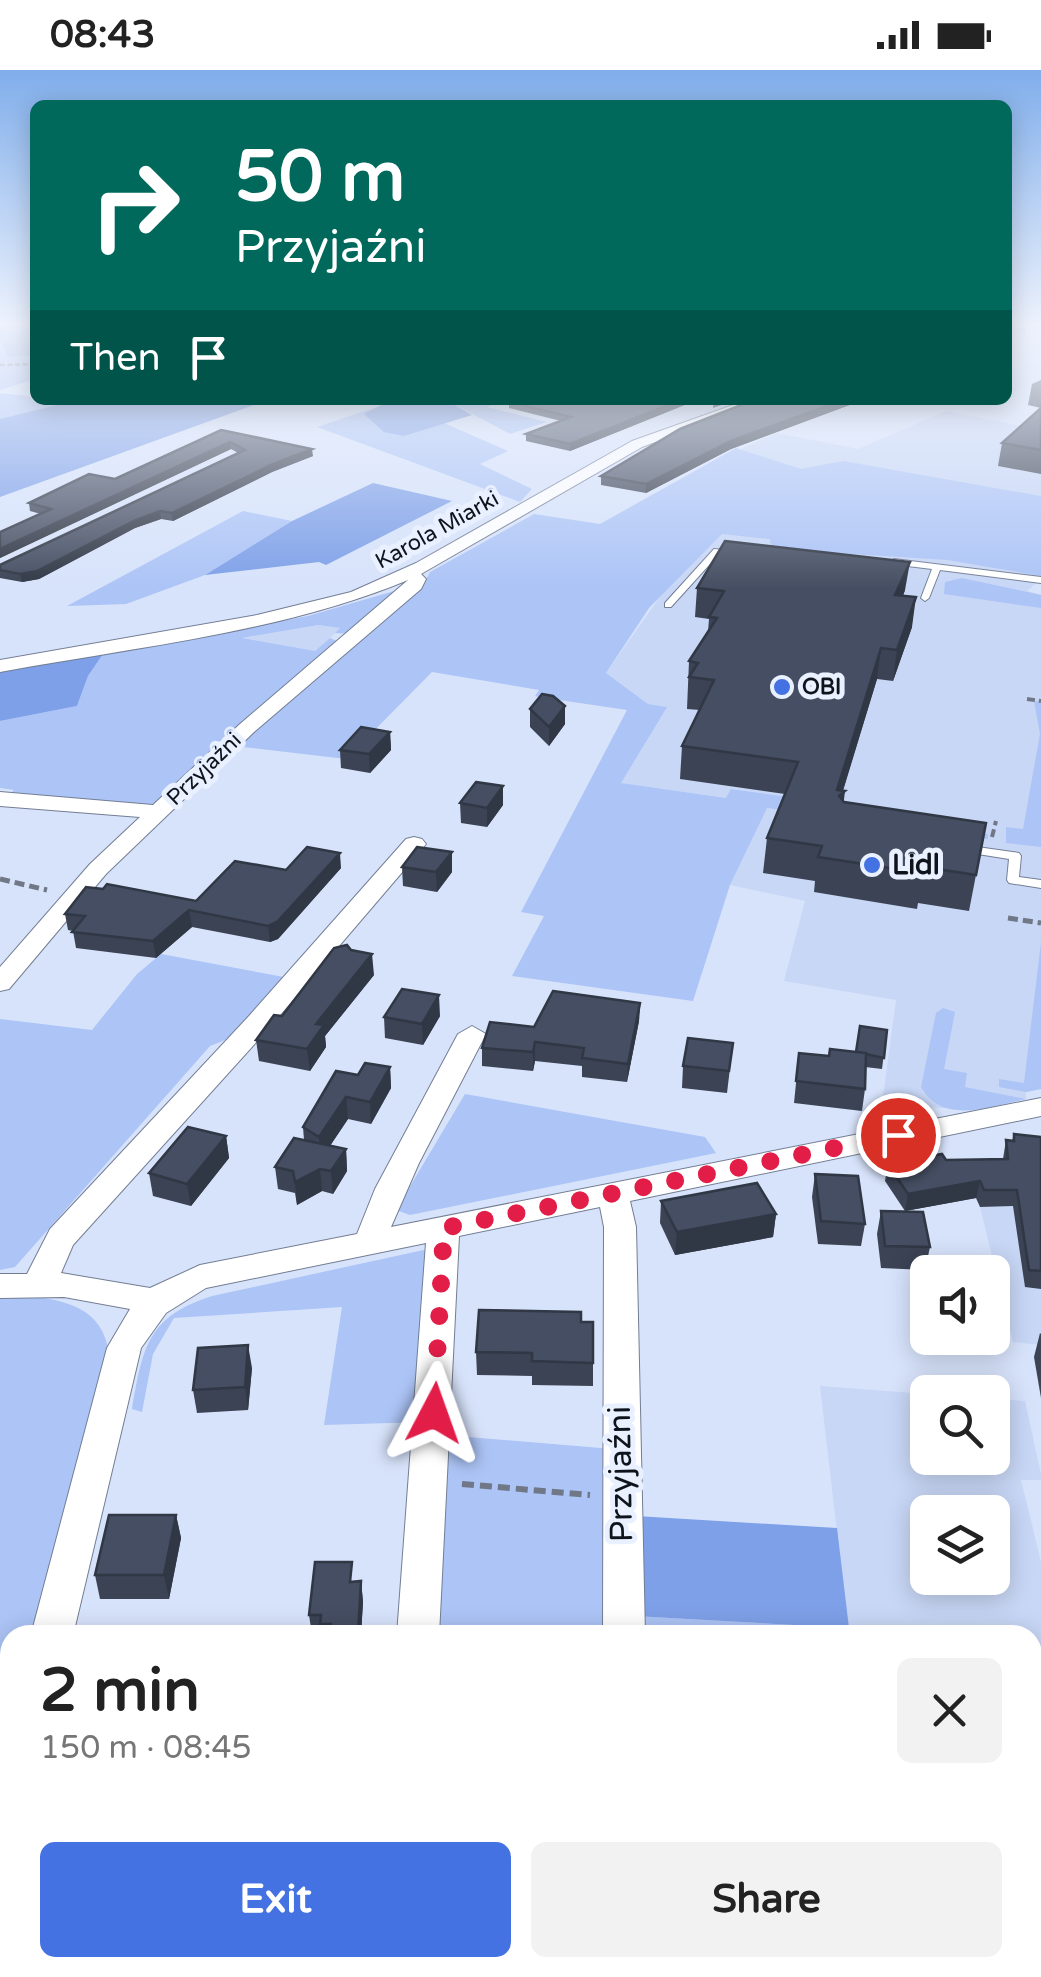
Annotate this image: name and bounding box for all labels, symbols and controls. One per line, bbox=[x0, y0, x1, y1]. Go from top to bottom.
text: 08:43 bbox=[50, 12, 155, 58]
text: 50 m bbox=[235, 136, 405, 220]
icon: right bbox=[70, 140, 200, 270]
text: Przyjaźni bbox=[235, 221, 426, 275]
icon: arrive bbox=[181, 330, 236, 385]
text: Then bbox=[70, 335, 161, 381]
street label: Karola Miarki bbox=[371, 485, 503, 575]
place label: OBI bbox=[802, 674, 841, 700]
marker: OBI bbox=[771, 676, 793, 698]
street label: Przyjaźni bbox=[161, 727, 247, 811]
place label: Lidl bbox=[892, 848, 940, 882]
marker: Lidl bbox=[861, 854, 883, 876]
pin bbox=[856, 1093, 941, 1178]
icon: arrive bbox=[871, 1108, 926, 1163]
map controls bbox=[910, 1255, 1010, 1595]
button: sound bbox=[910, 1255, 1010, 1355]
position arrow bbox=[382, 1361, 486, 1465]
button: search bbox=[910, 1375, 1010, 1475]
street label: Przyjaźni bbox=[601, 1406, 641, 1542]
button: layers bbox=[910, 1495, 1010, 1595]
text: 2 min bbox=[40, 1655, 200, 1727]
button: close bbox=[897, 1658, 1002, 1763]
text: 150 m · 08:45 bbox=[40, 1729, 252, 1767]
button: Exit bbox=[40, 1842, 511, 1957]
button: Share bbox=[531, 1842, 1002, 1957]

